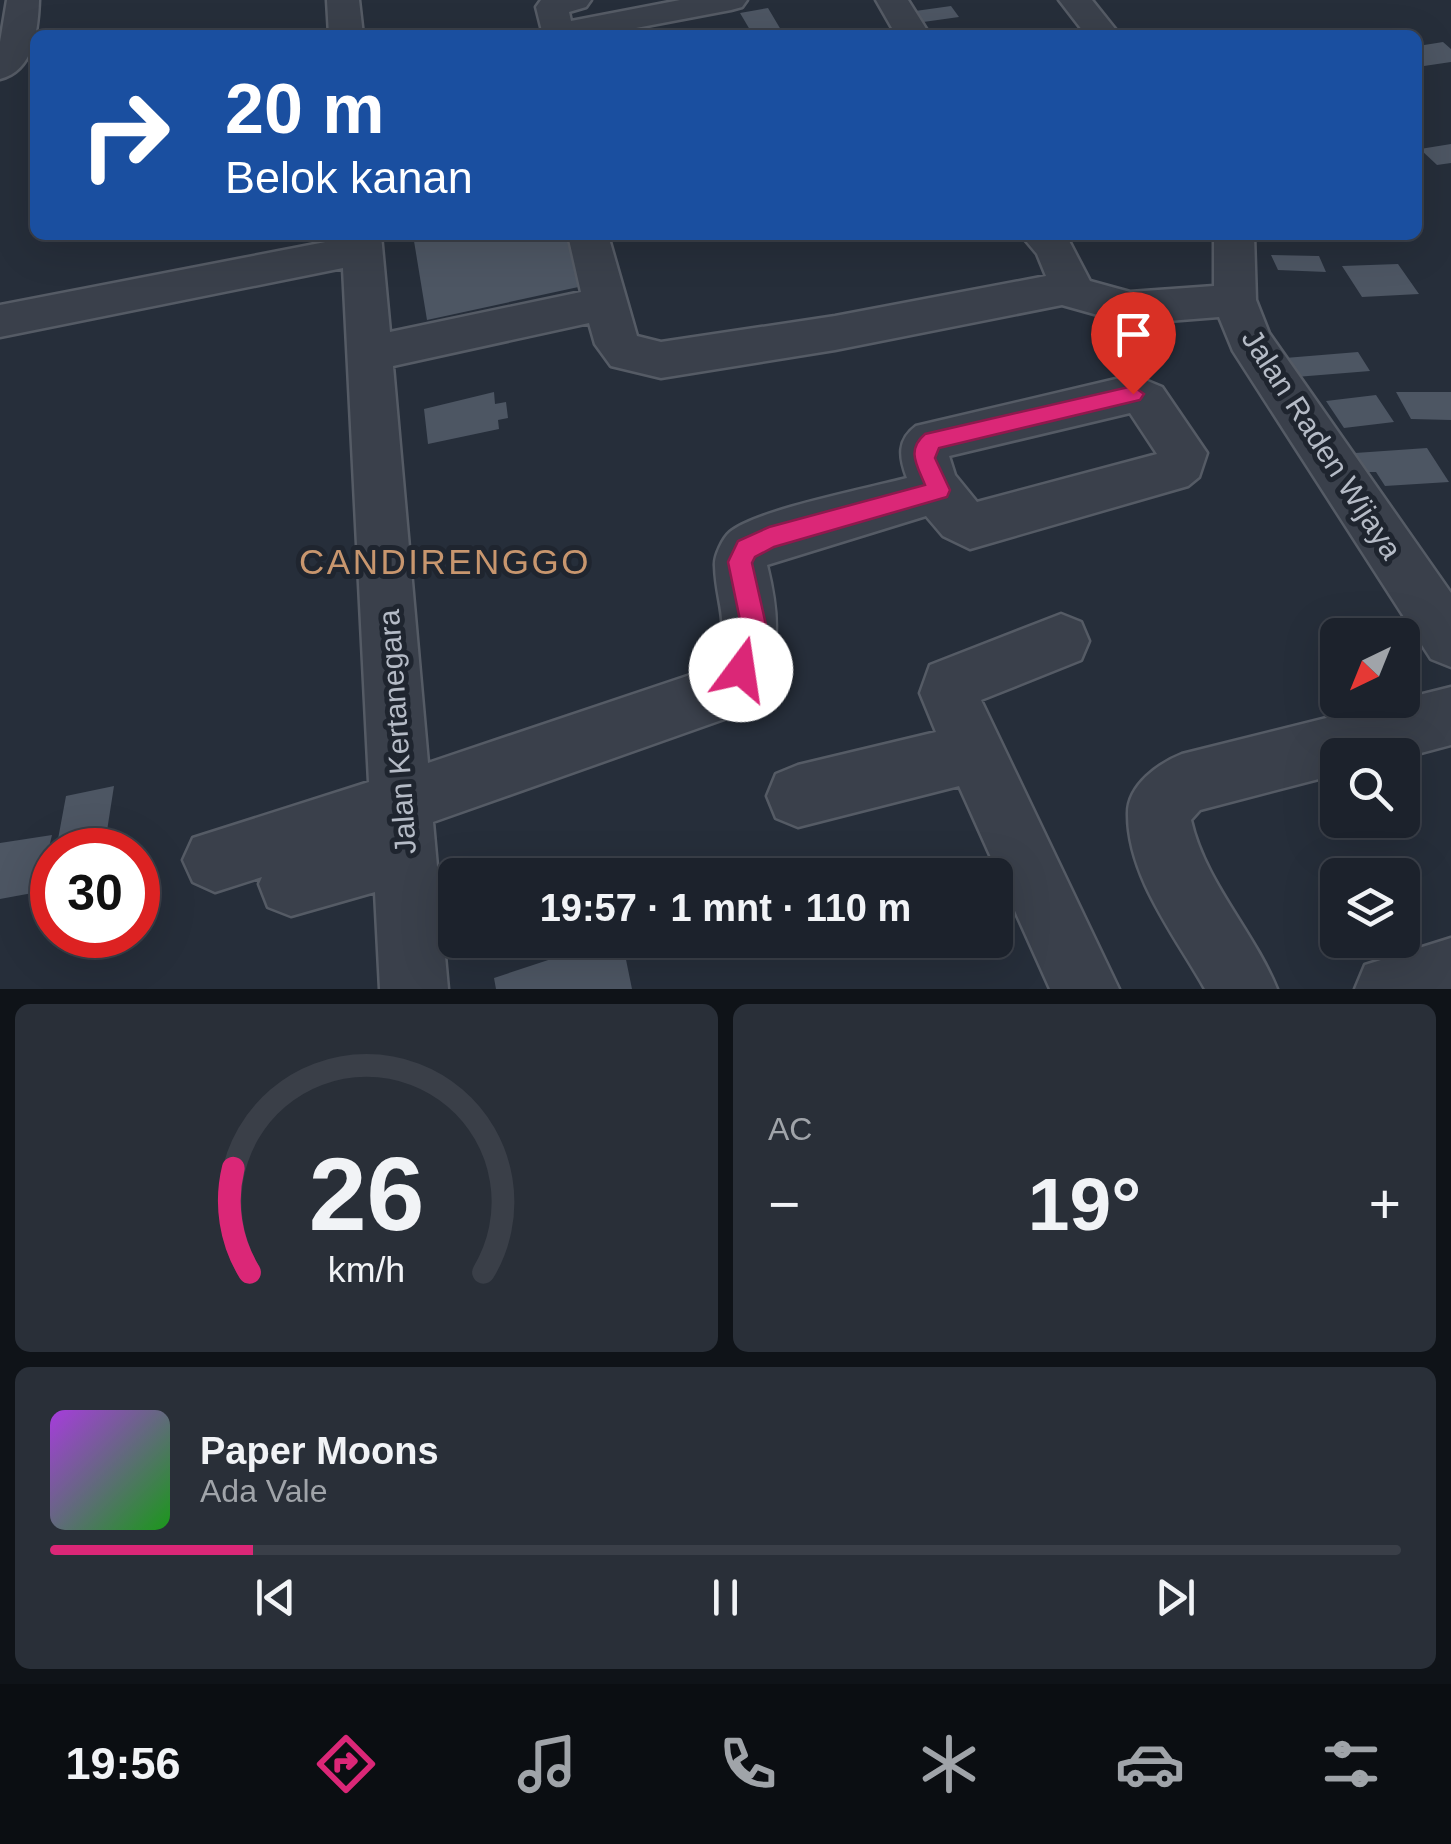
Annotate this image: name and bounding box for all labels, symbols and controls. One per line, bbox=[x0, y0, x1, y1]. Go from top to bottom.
icon: right bbox=[60, 70, 190, 200]
text: 20 m bbox=[225, 70, 385, 148]
text: Belok kanan bbox=[225, 152, 473, 203]
pin bbox=[1091, 292, 1176, 395]
icon: arrive bbox=[1106, 307, 1161, 362]
street label: Jalan Raden Wijaya bbox=[1236, 323, 1409, 565]
district label: CANDIRENGGO bbox=[299, 542, 591, 581]
street label: Jalan Kertanegara bbox=[372, 608, 422, 855]
position arrow bbox=[689, 618, 793, 722]
north arrow bbox=[1320, 618, 1420, 718]
map controls bbox=[1320, 618, 1420, 958]
button: search bbox=[1320, 738, 1420, 838]
speed limit sign: 30 bbox=[30, 828, 160, 958]
button: layers bbox=[1320, 858, 1420, 958]
text: 19:57 · 1 mnt · 110 m bbox=[540, 887, 911, 929]
text: AC bbox=[768, 1111, 812, 1147]
text: 26 bbox=[309, 1136, 424, 1252]
text: 19° bbox=[1028, 1162, 1141, 1246]
text: − bbox=[768, 1173, 800, 1235]
text: + bbox=[1369, 1173, 1401, 1235]
text: km/h bbox=[328, 1250, 405, 1290]
text: Paper Moons bbox=[200, 1430, 439, 1472]
text: Ada Vale bbox=[200, 1473, 328, 1509]
icon: previous bbox=[248, 1570, 303, 1625]
icon: pause bbox=[698, 1570, 753, 1625]
icon: next bbox=[1148, 1570, 1203, 1625]
icon: directions bbox=[311, 1729, 381, 1799]
icon: music bbox=[512, 1729, 582, 1799]
icon: phone bbox=[713, 1729, 783, 1799]
icon: climate bbox=[914, 1729, 984, 1799]
icon: car bbox=[1115, 1729, 1185, 1799]
icon: filters bbox=[1316, 1729, 1386, 1799]
text: 19:56 bbox=[65, 1738, 181, 1789]

